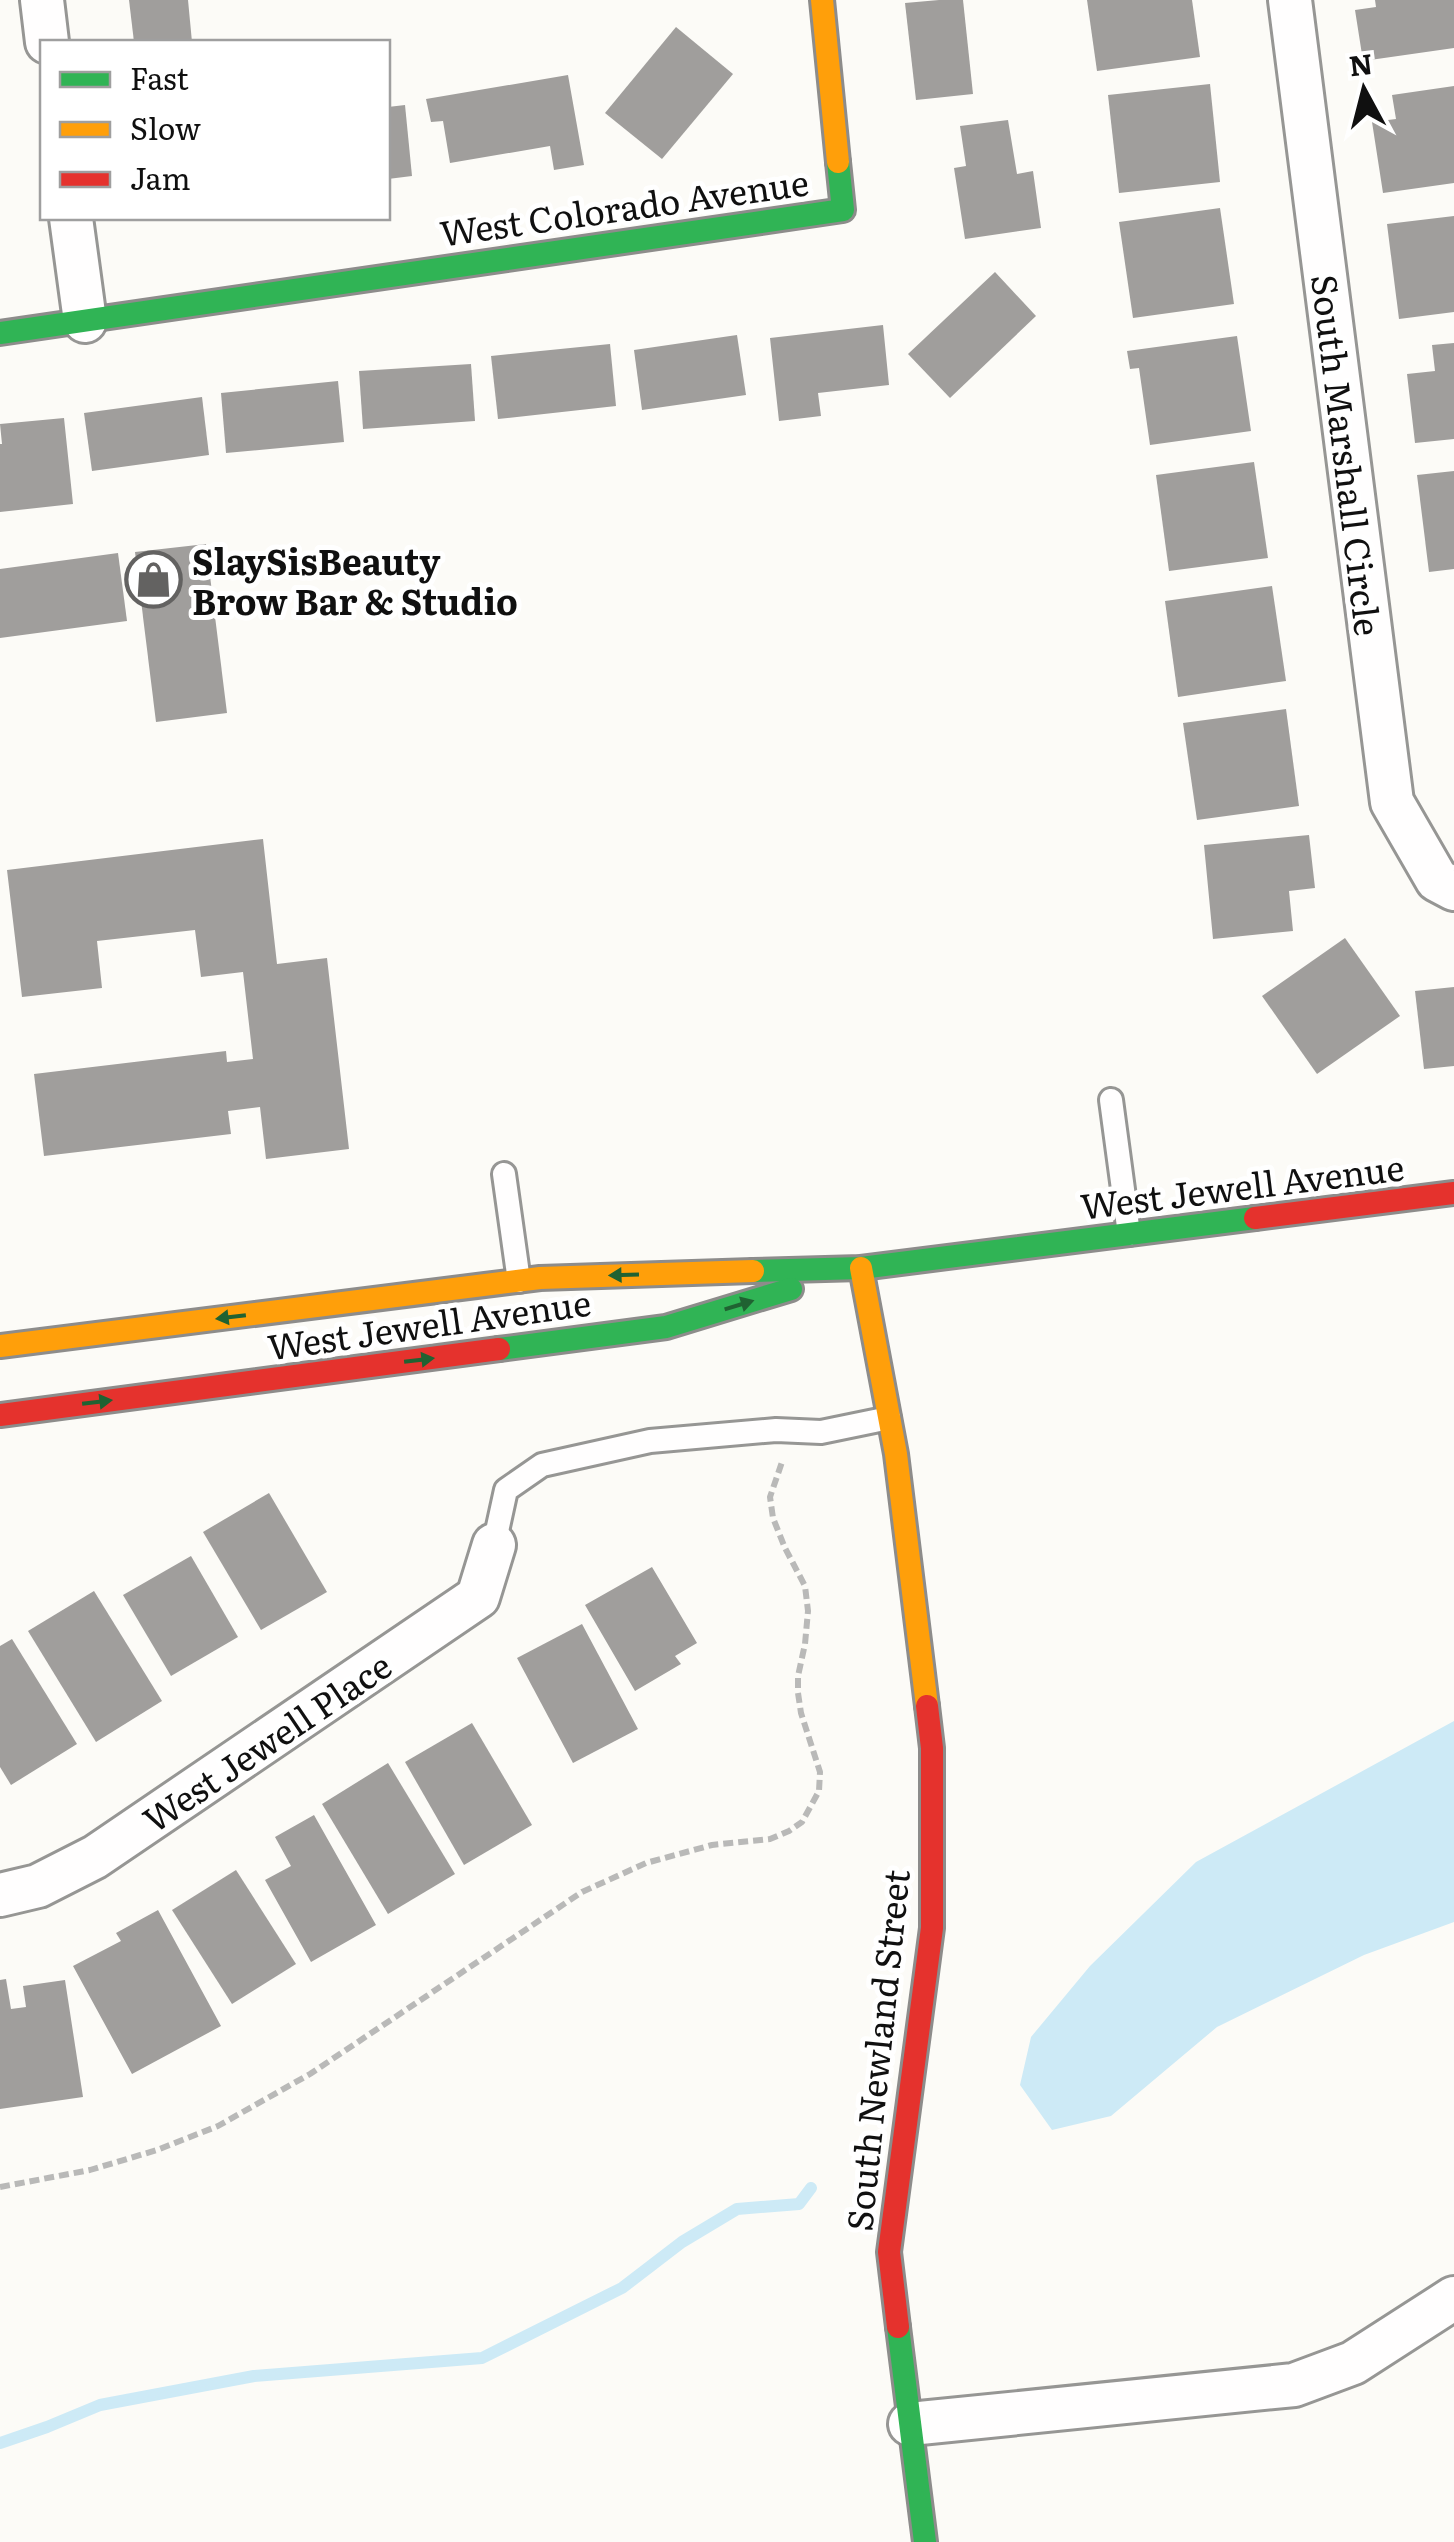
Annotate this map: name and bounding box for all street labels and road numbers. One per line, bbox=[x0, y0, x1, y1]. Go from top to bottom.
street label: West Colorado Avenue bbox=[436, 154, 812, 258]
street label: South Marshall Circle bbox=[1300, 271, 1396, 639]
street label: West Jewell Avenue bbox=[1077, 1139, 1407, 1231]
street label: West Jewell Avenue bbox=[264, 1275, 594, 1371]
street label: West Jewell Place bbox=[131, 1638, 401, 1844]
street label: South Newland Street bbox=[831, 1867, 921, 2233]

